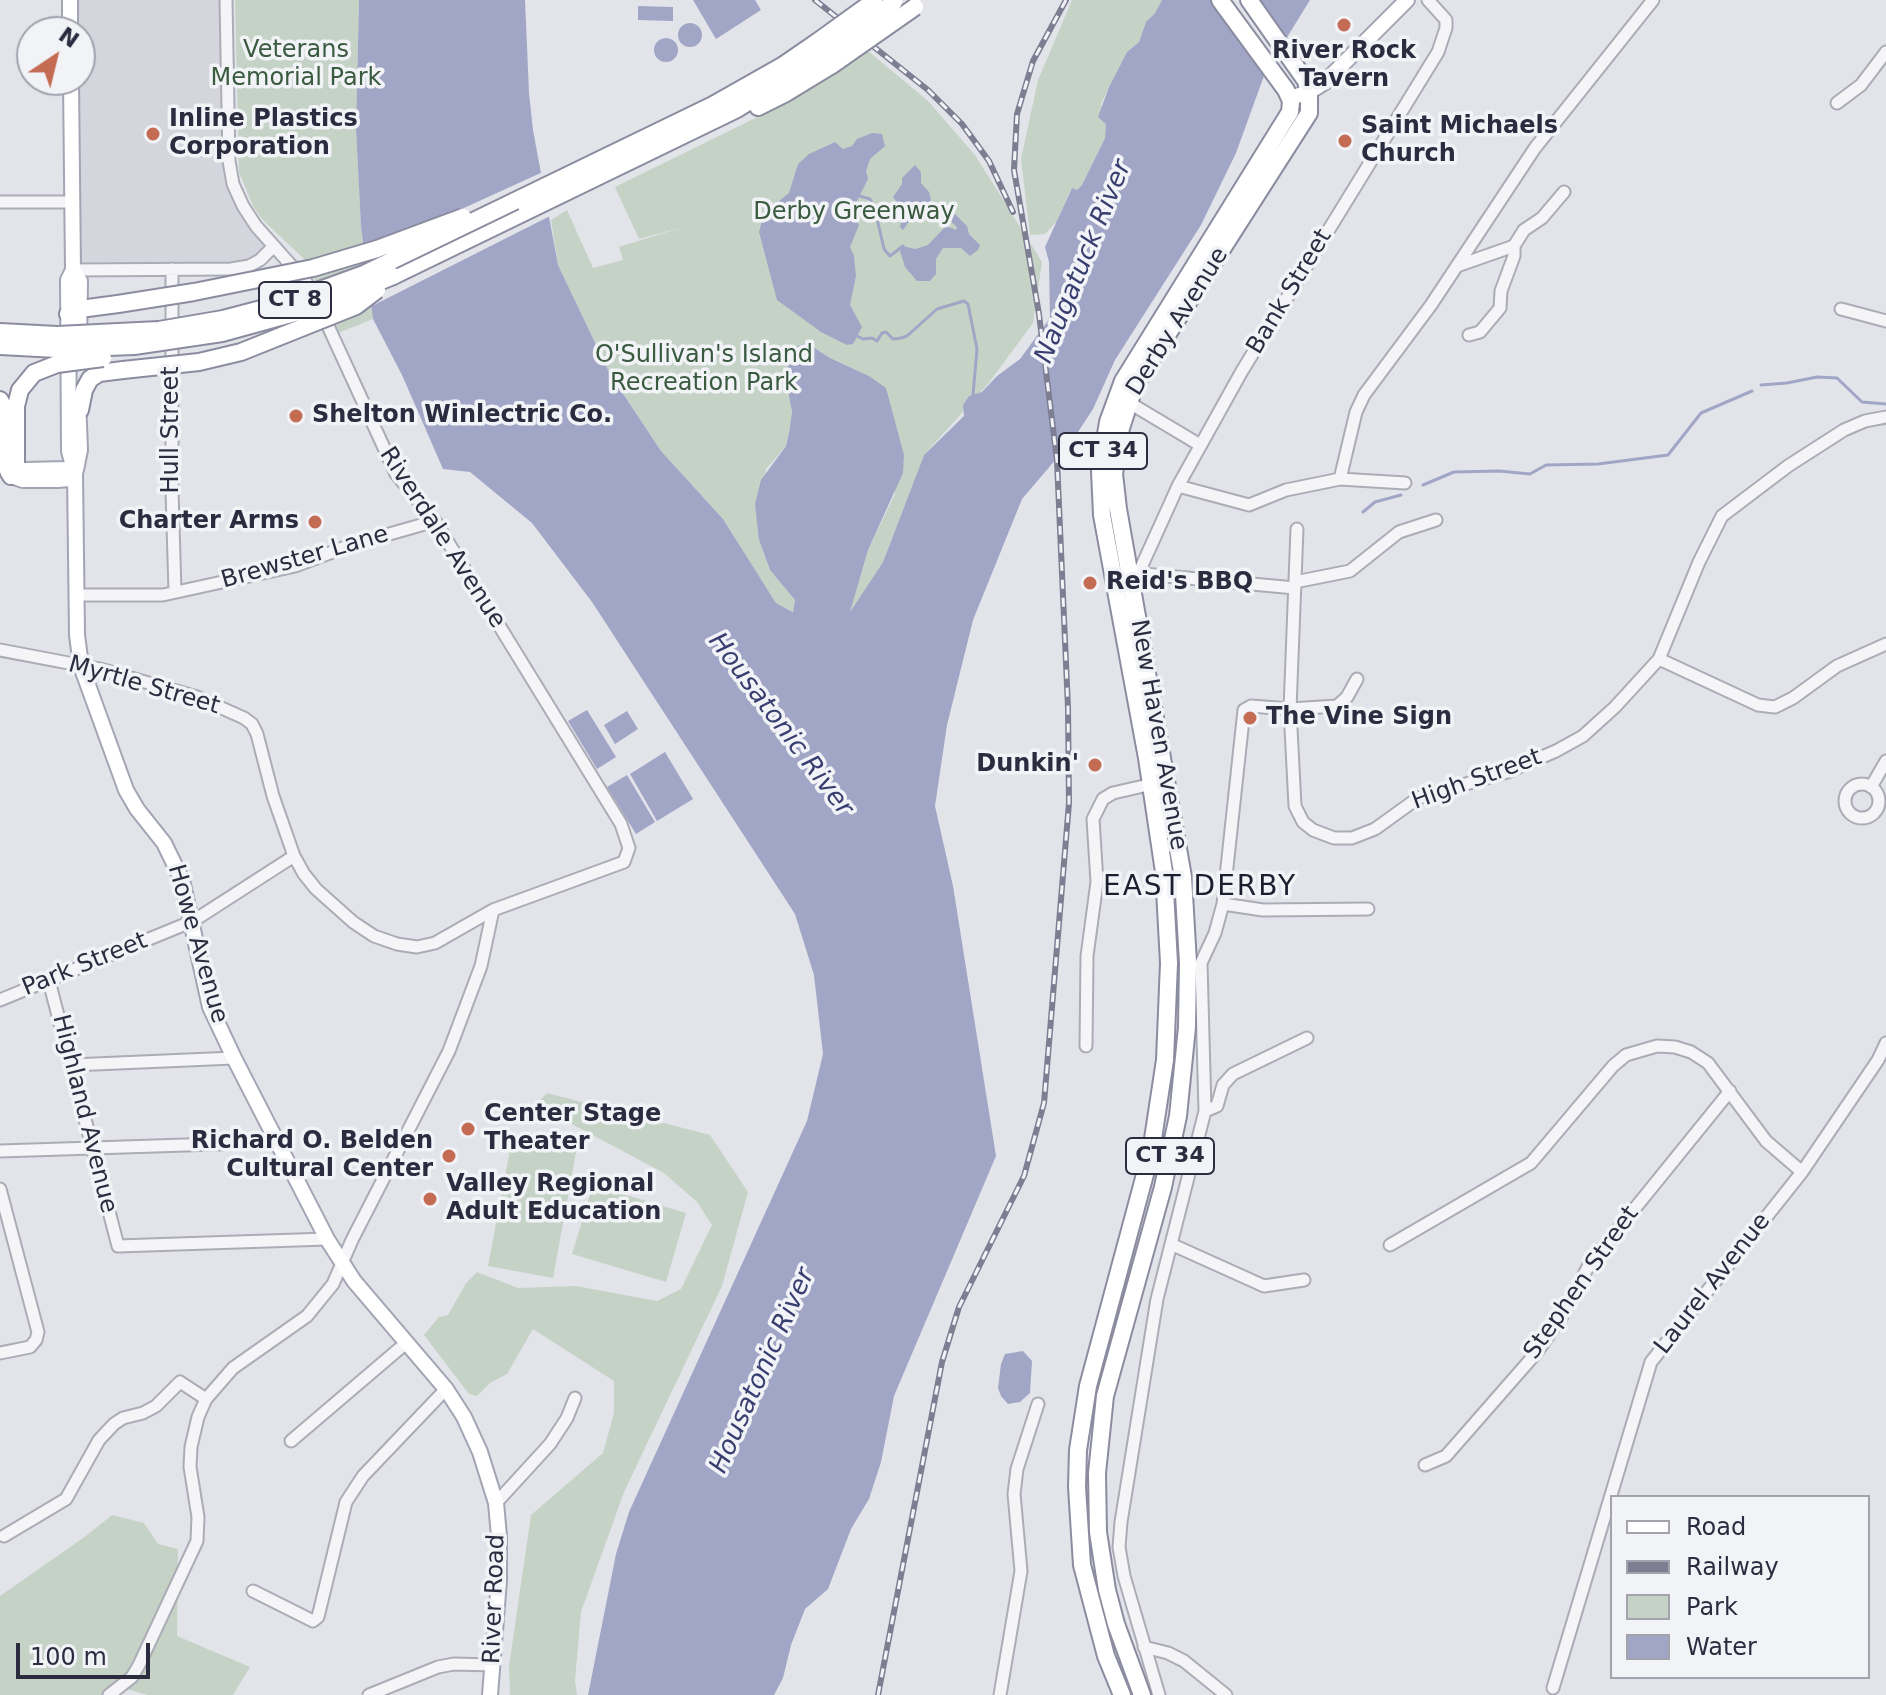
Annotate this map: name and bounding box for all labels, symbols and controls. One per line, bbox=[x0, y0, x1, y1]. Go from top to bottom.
north arrow bbox=[16, 16, 96, 96]
marker: River Rock Tavern bbox=[1335, 16, 1353, 34]
text: N bbox=[54, 22, 84, 53]
park label: Veterans Memorial Park bbox=[211, 37, 381, 93]
place label: River Rock Tavern bbox=[1272, 38, 1416, 94]
place label: Inline Plastics Corporation bbox=[169, 106, 358, 162]
place label: Saint Michaels Church bbox=[1361, 113, 1558, 169]
marker: Inline Plastics Corporation bbox=[144, 125, 162, 143]
marker: Saint Michaels Church bbox=[1336, 132, 1354, 150]
water label: Naugatuck River bbox=[1029, 156, 1139, 368]
park label: Derby Greenway bbox=[753, 199, 955, 227]
street label: Bank Street bbox=[1241, 224, 1339, 360]
street label: Derby Avenue bbox=[1121, 243, 1235, 401]
road number: CT 8 bbox=[259, 282, 331, 318]
park label: O'Sullivan's Island Recreation Park bbox=[595, 342, 813, 398]
street label: Hull Street bbox=[158, 366, 186, 494]
place label: Shelton Winlectric Co. bbox=[312, 402, 612, 430]
marker: Shelton Winlectric Co. bbox=[287, 407, 305, 425]
road number: CT 34 bbox=[1059, 433, 1147, 469]
street label: Riverdale Avenue bbox=[373, 442, 511, 634]
place label: Charter Arms bbox=[119, 508, 299, 536]
marker: Charter Arms bbox=[306, 513, 324, 531]
street label: Brewster Lane bbox=[218, 520, 392, 596]
place label: Reid's BBQ bbox=[1106, 569, 1253, 597]
marker: Reid's BBQ bbox=[1081, 574, 1099, 592]
street label: New Haven Avenue bbox=[1124, 617, 1192, 853]
water label: Housatonic River bbox=[701, 627, 859, 823]
street label: Myrtle Street bbox=[65, 651, 223, 721]
place label: The Vine Sign bbox=[1266, 704, 1452, 732]
marker: The Vine Sign bbox=[1241, 709, 1259, 727]
street label: High Street bbox=[1408, 743, 1546, 817]
place label: Dunkin' bbox=[976, 751, 1079, 779]
marker: Dunkin' bbox=[1086, 756, 1104, 774]
street label: Howe Avenue bbox=[161, 861, 233, 1027]
district label: EAST DERBY bbox=[1103, 871, 1297, 905]
street label: Park Street bbox=[18, 927, 152, 1003]
street label: Highland Avenue bbox=[45, 1012, 123, 1216]
place label: Center Stage Theater bbox=[484, 1101, 661, 1157]
marker: Center Stage Theater bbox=[459, 1120, 477, 1138]
place label: Richard O. Belden Cultural Center bbox=[191, 1128, 433, 1184]
road number: CT 34 bbox=[1126, 1138, 1214, 1174]
marker: Richard O. Belden Cultural Center bbox=[440, 1147, 458, 1165]
place label: Valley Regional Adult Education bbox=[446, 1171, 661, 1227]
marker: Valley Regional Adult Education bbox=[421, 1190, 439, 1208]
street label: Stephen Street bbox=[1518, 1201, 1646, 1365]
street label: Laurel Avenue bbox=[1649, 1208, 1777, 1360]
water label: Housatonic River bbox=[704, 1264, 822, 1478]
legend bbox=[1610, 1495, 1870, 1679]
text: Road bbox=[1686, 1513, 1746, 1541]
street label: River Road bbox=[478, 1534, 512, 1664]
text: Railway bbox=[1686, 1553, 1779, 1581]
text: Park bbox=[1686, 1593, 1738, 1621]
scale bar bbox=[20, 1627, 154, 1677]
text: Water bbox=[1686, 1633, 1757, 1661]
text: 100 m bbox=[30, 1643, 107, 1671]

